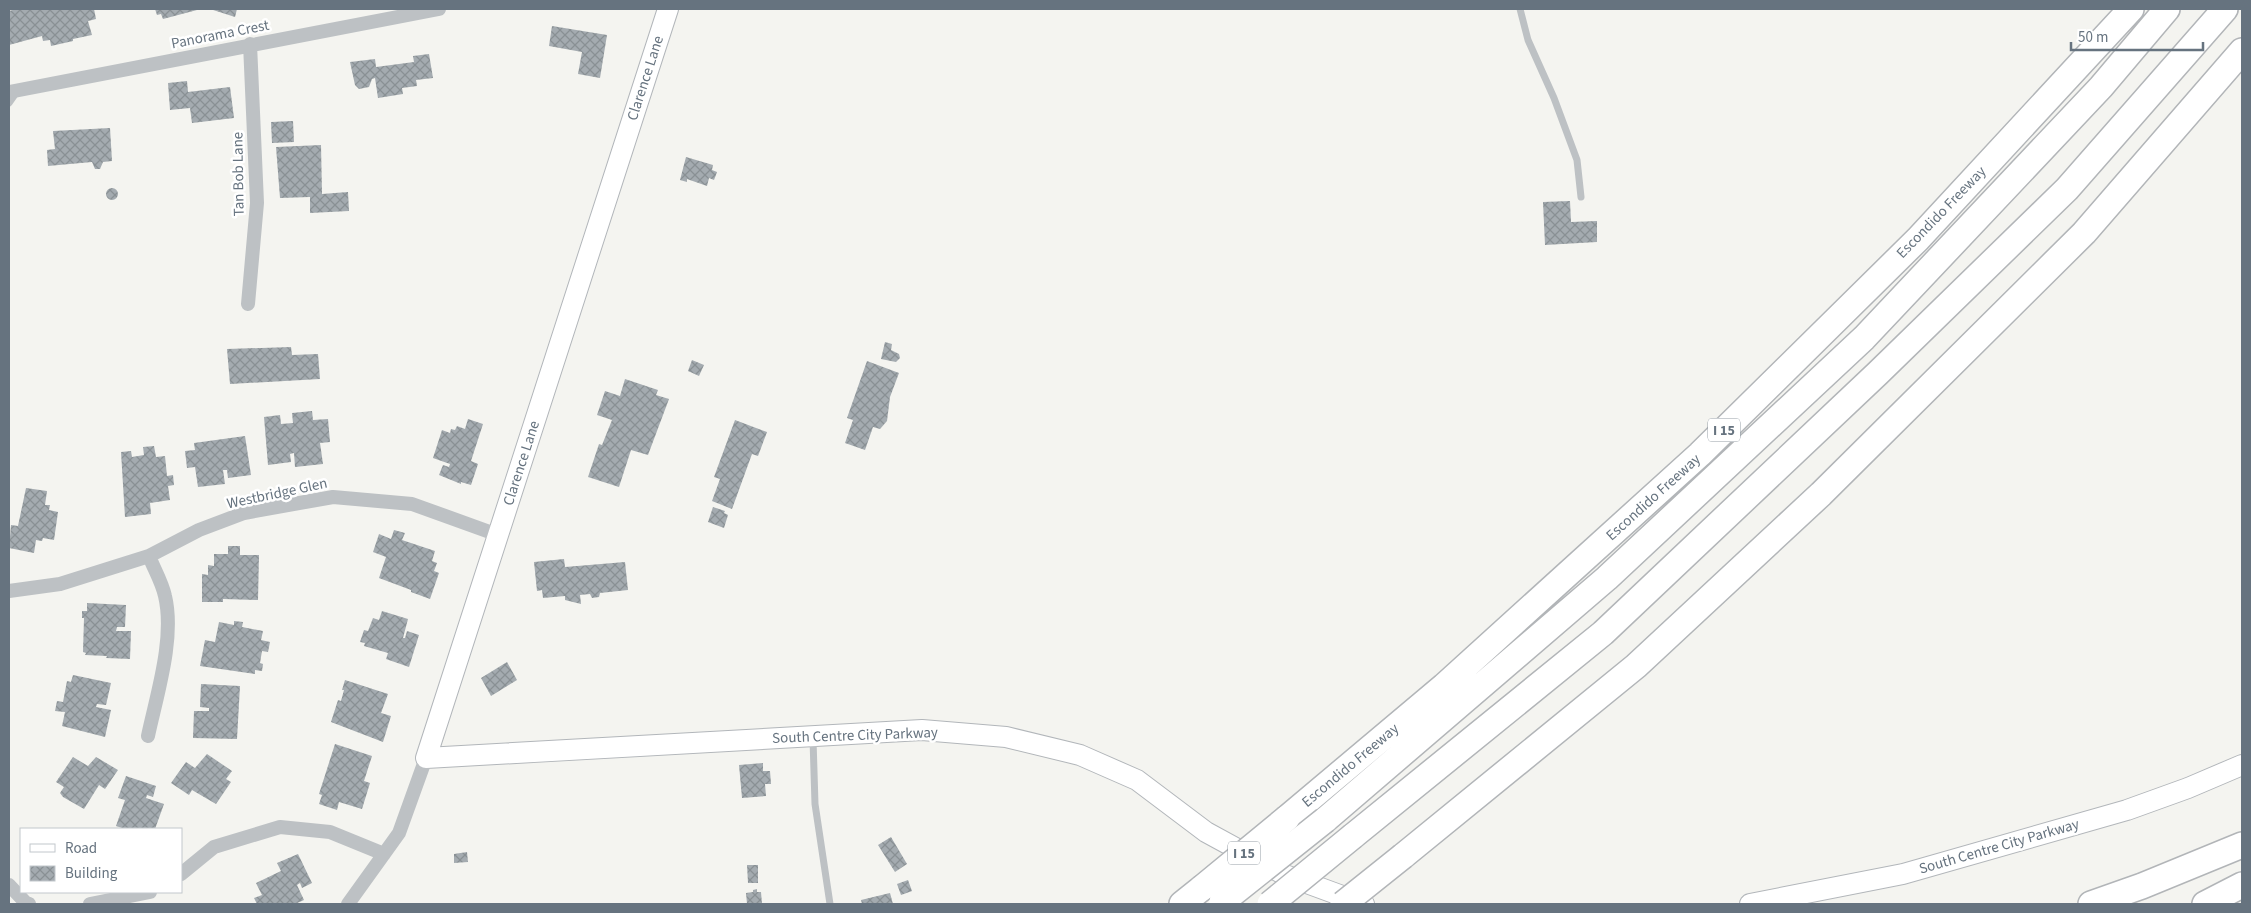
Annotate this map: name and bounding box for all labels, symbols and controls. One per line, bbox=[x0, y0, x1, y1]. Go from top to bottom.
street label: Panorama Crest bbox=[169, 15, 271, 54]
scale bar bbox=[2071, 20, 2204, 52]
text: 50 m bbox=[2078, 27, 2108, 48]
street label: Clarence Lane bbox=[622, 33, 669, 123]
street label: Tan Bob Lane bbox=[227, 132, 250, 216]
street label: Escondido Freeway bbox=[1892, 162, 1991, 263]
street label: Clarence Lane bbox=[498, 418, 545, 508]
road number: I 15 bbox=[1708, 418, 1740, 442]
street label: Escondido Freeway bbox=[1601, 449, 1705, 546]
street label: Westbridge Glen bbox=[225, 473, 329, 514]
street label: Escondido Freeway bbox=[1297, 719, 1403, 812]
street label: South Centre City Parkway bbox=[772, 722, 938, 749]
street label: South Centre City Parkway bbox=[1917, 814, 2082, 879]
legend bbox=[20, 828, 182, 893]
text: Road bbox=[65, 838, 97, 859]
road number: I 15 bbox=[1228, 841, 1260, 864]
text: Building bbox=[65, 863, 118, 884]

